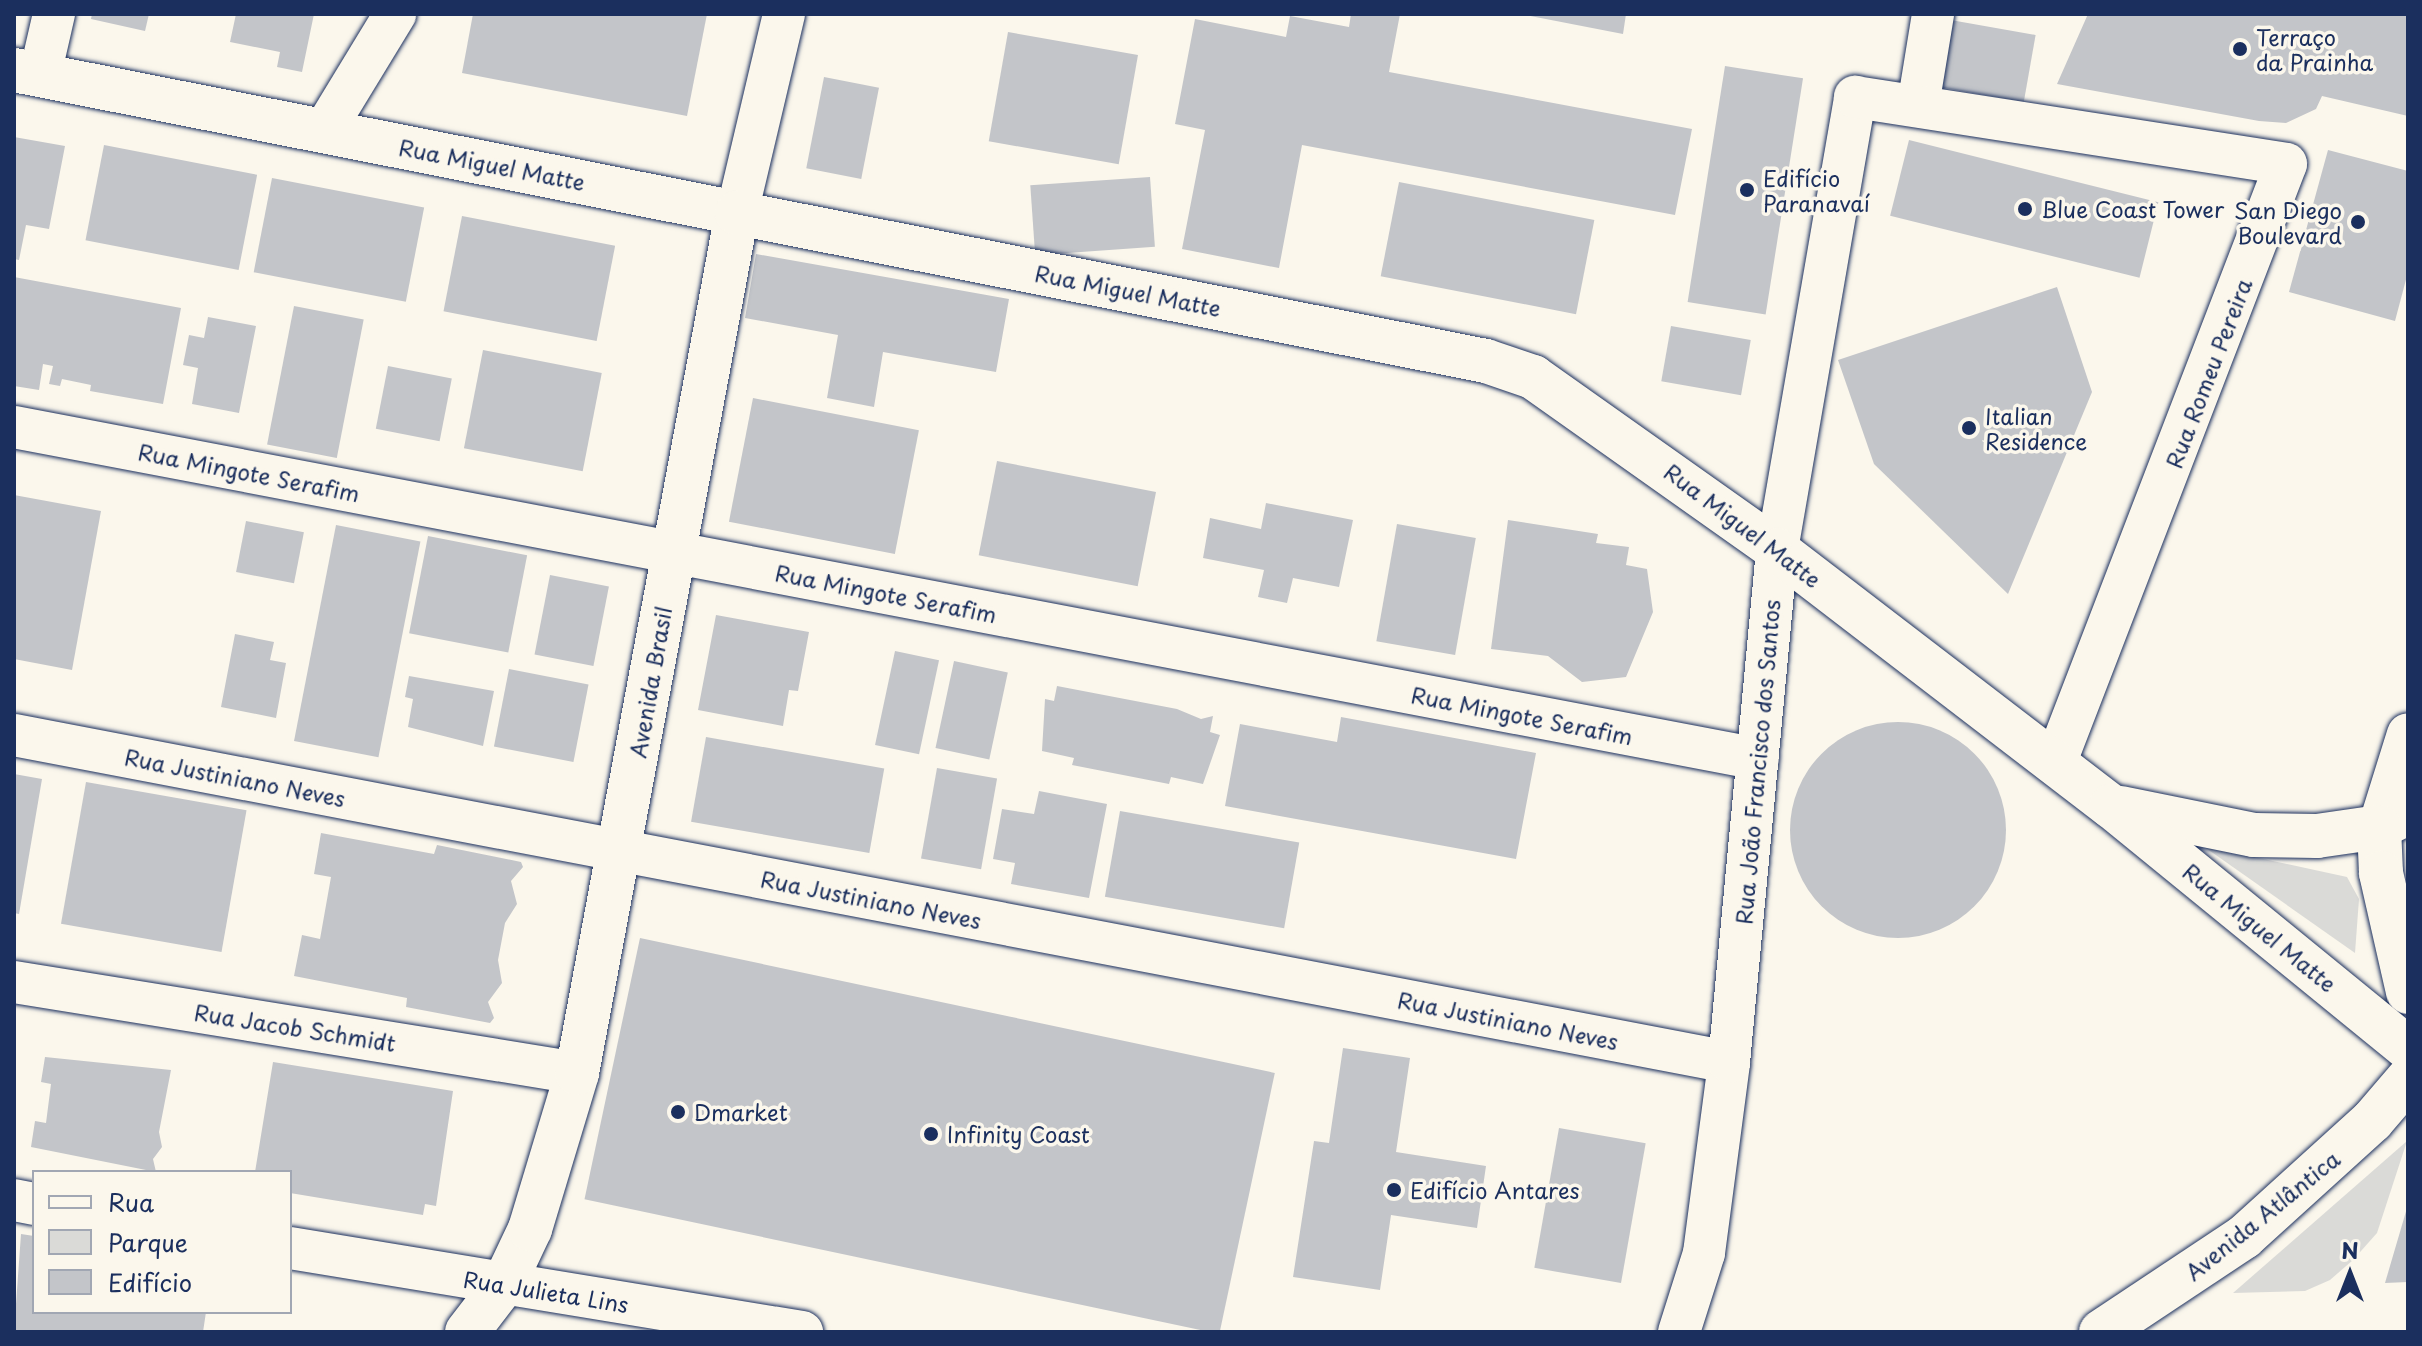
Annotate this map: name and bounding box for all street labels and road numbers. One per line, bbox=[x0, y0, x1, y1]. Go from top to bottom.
street label: Rua Miguel Matte bbox=[396, 133, 588, 195]
street label: Rua Miguel Matte bbox=[1032, 259, 1224, 321]
street label: Rua Romeu Pereira bbox=[2159, 274, 2257, 472]
street label: Rua Mingote Serafim bbox=[136, 438, 362, 506]
street label: Rua Miguel Matte bbox=[1659, 457, 1827, 593]
street label: Rua Mingote Serafim bbox=[773, 559, 999, 627]
street label: Rua João Francisco dos Santos bbox=[1730, 597, 1784, 927]
street label: Avenida Brasil bbox=[624, 604, 676, 760]
street label: Rua Mingote Serafim bbox=[1409, 681, 1635, 749]
street label: Rua Justiniano Neves bbox=[121, 742, 349, 812]
street label: Rua Miguel Matte bbox=[2178, 857, 2342, 997]
street label: Rua Justiniano Neves bbox=[757, 864, 985, 934]
street label: Rua Justiniano Neves bbox=[1394, 985, 1622, 1055]
street label: Rua Jacob Schmidt bbox=[192, 998, 398, 1056]
street label: Avenida Atlântica bbox=[2180, 1145, 2344, 1285]
street label: Rua Julieta Lins bbox=[461, 1265, 631, 1317]

